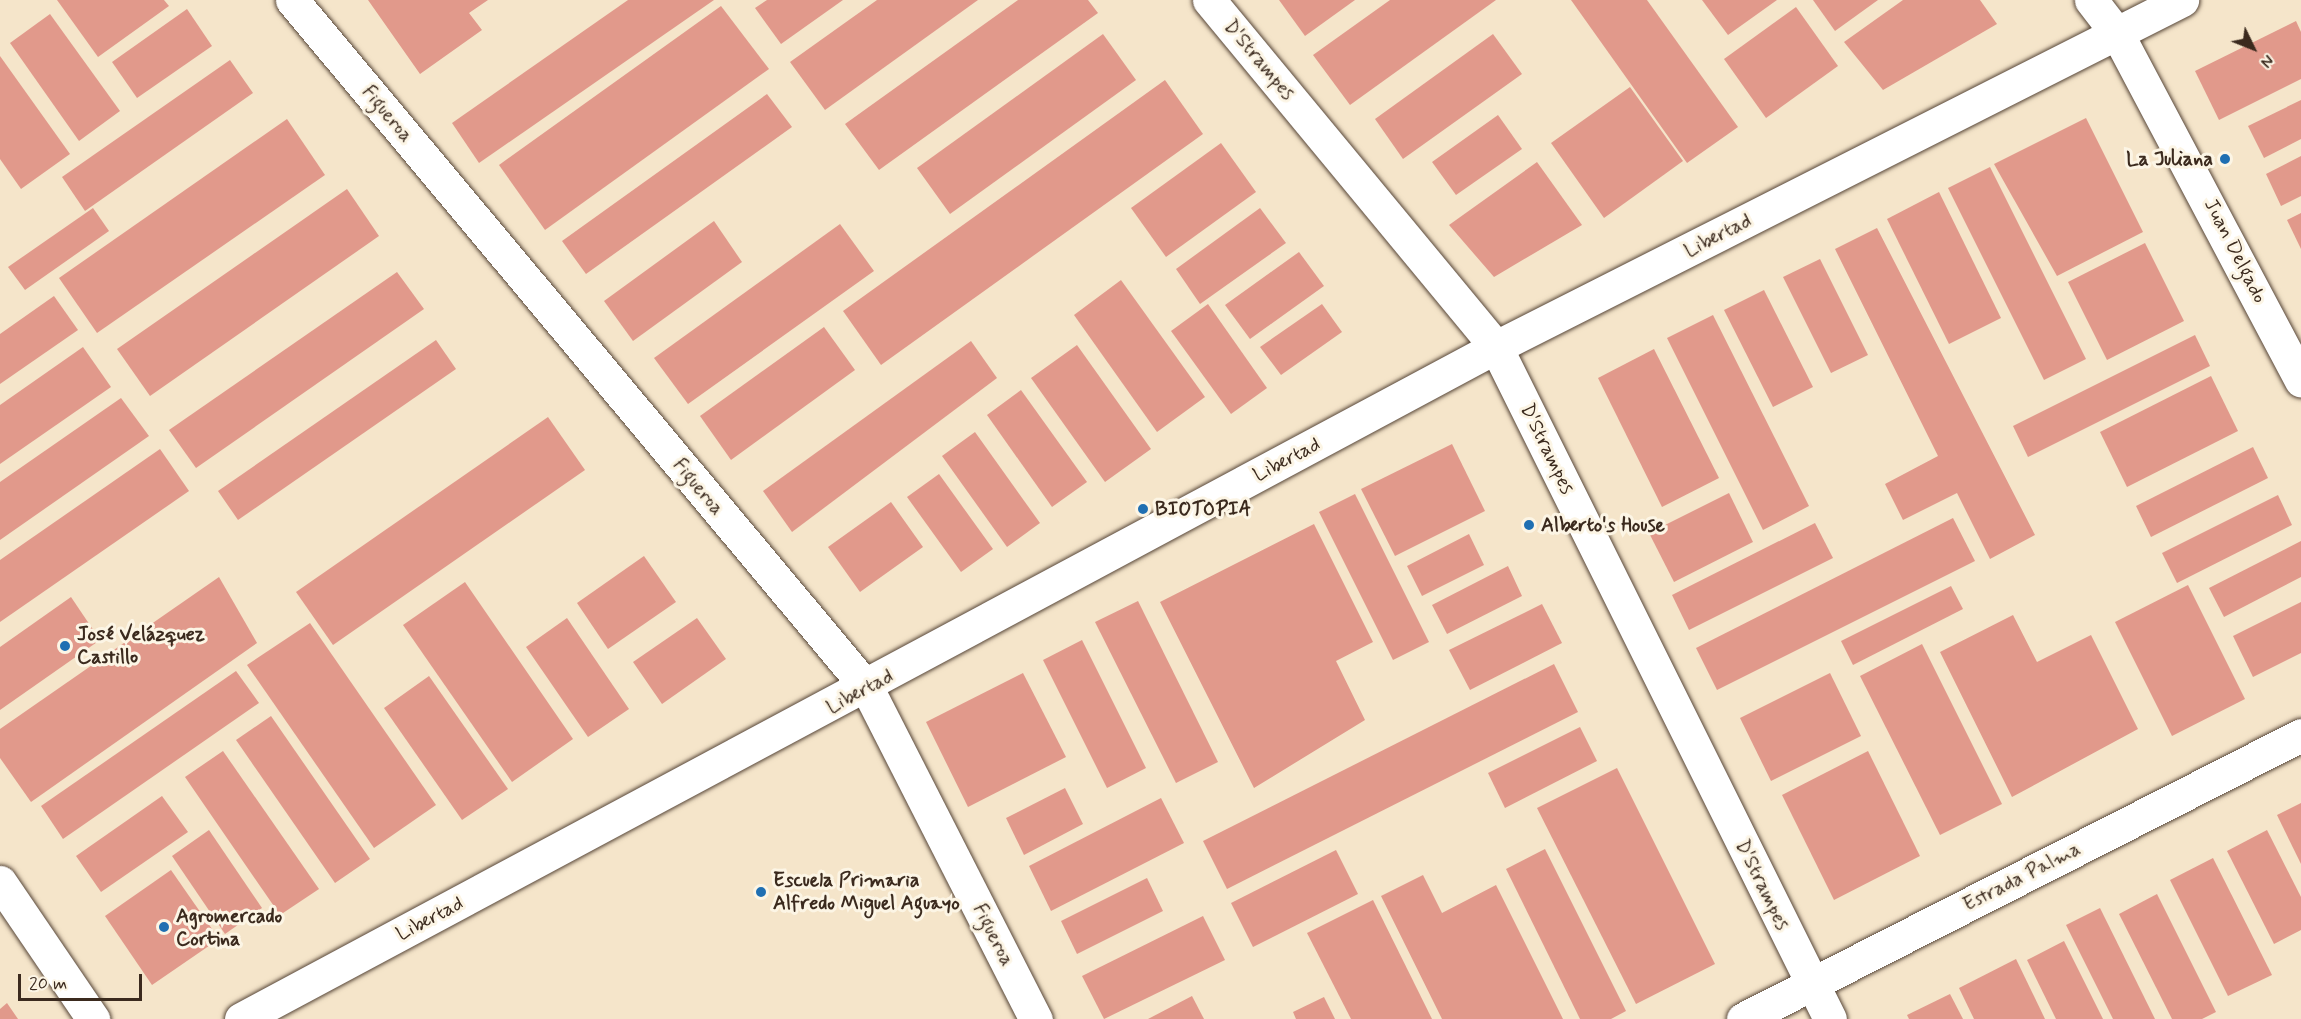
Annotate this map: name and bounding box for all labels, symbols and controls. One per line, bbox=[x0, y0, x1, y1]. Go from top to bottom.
street label: D'Strampes bbox=[1218, 15, 1300, 105]
north arrow bbox=[2223, 18, 2283, 78]
text: N bbox=[2255, 50, 2278, 72]
street label: Figueroa bbox=[356, 81, 418, 147]
place label: La Juliana bbox=[2123, 147, 2213, 171]
marker: La Juliana bbox=[2218, 152, 2232, 166]
street label: Juan Delgado bbox=[2199, 196, 2271, 306]
street label: Libertad bbox=[1680, 209, 1756, 263]
street label: D'Strampes bbox=[1515, 400, 1579, 498]
street label: Libertad bbox=[1249, 432, 1325, 488]
street label: Figueroa bbox=[667, 454, 729, 520]
place label: BIOTOPIA bbox=[1155, 497, 1251, 521]
marker: BIOTOPIA bbox=[1136, 502, 1150, 516]
place label: Alberto's House bbox=[1541, 513, 1668, 537]
marker: Alberto's House bbox=[1522, 518, 1536, 532]
place label: José Velázquez Castillo bbox=[77, 622, 205, 669]
marker: José Velázquez Castillo bbox=[58, 639, 72, 653]
street label: Libertad bbox=[822, 664, 898, 720]
street label: D'Strampes bbox=[1730, 836, 1794, 934]
street label: Estrada Palma bbox=[1960, 837, 2084, 917]
place label: Escuela Primaria Alfredo Miguel Aguayo bbox=[773, 868, 957, 915]
marker: Escuela Primaria Alfredo Miguel Aguayo bbox=[754, 885, 768, 899]
street label: Libertad bbox=[392, 891, 468, 947]
street label: Figueroa bbox=[967, 900, 1019, 970]
place label: Agromercado Cortina bbox=[176, 904, 282, 951]
marker: Agromercado Cortina bbox=[157, 920, 171, 934]
scale bar bbox=[21, 962, 146, 1000]
text: 20 m bbox=[29, 972, 67, 996]

